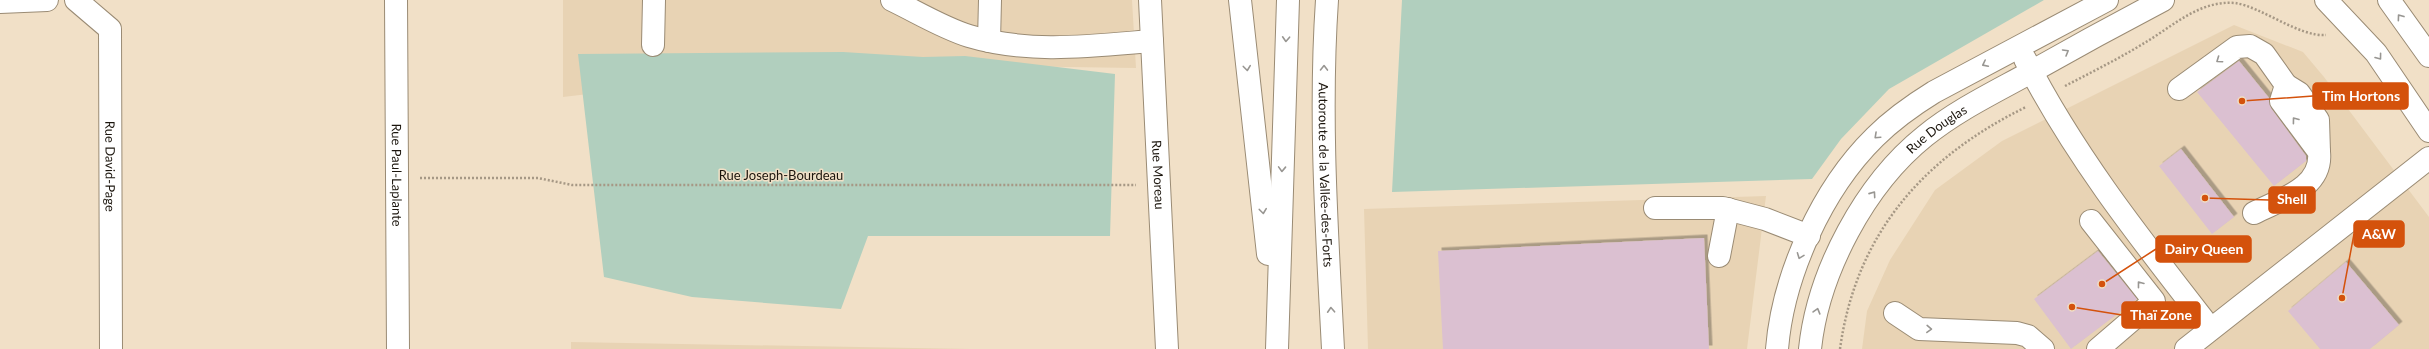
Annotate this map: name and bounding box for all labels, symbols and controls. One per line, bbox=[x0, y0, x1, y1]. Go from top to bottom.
one-way arrow bbox=[2398, 14, 2405, 21]
one-way arrow bbox=[1282, 36, 1291, 42]
one-way arrow bbox=[2061, 49, 2069, 56]
one-way arrow bbox=[2374, 52, 2381, 59]
one-way arrow bbox=[2216, 55, 2223, 63]
one-way arrow bbox=[1981, 59, 1989, 67]
one-way arrow bbox=[1242, 65, 1251, 71]
one-way arrow bbox=[1320, 65, 1328, 71]
street label: Autoroute de la Vallée-des-Forts bbox=[1316, 83, 1337, 268]
callout: Tim Hortons bbox=[2313, 83, 2408, 109]
text: Tim Hortons bbox=[2322, 87, 2400, 104]
street label: Rue Douglas bbox=[1903, 101, 1970, 157]
one-way arrow bbox=[2293, 118, 2300, 125]
street label: Rue David-Page bbox=[102, 121, 119, 212]
street label: Rue Paul-Laplante bbox=[389, 123, 405, 227]
one-way arrow bbox=[1874, 131, 1882, 139]
street label: Rue Moreau bbox=[1149, 140, 1168, 210]
one-way arrow bbox=[1277, 166, 1286, 172]
street label: Rue Joseph-Bourdeau bbox=[719, 167, 843, 183]
callout: Shell bbox=[2269, 187, 2315, 213]
text: Shell bbox=[2277, 190, 2307, 207]
one-way arrow bbox=[1868, 191, 1876, 198]
one-way arrow bbox=[1258, 208, 1267, 214]
callout: A&W bbox=[2354, 221, 2404, 247]
text: A&W bbox=[2361, 225, 2396, 242]
callout: Dairy Queen bbox=[2156, 236, 2251, 262]
text: Dairy Queen bbox=[2165, 240, 2243, 257]
one-way arrow bbox=[1796, 253, 1804, 260]
one-way arrow bbox=[2138, 281, 2145, 288]
callout: Thaï Zone bbox=[2122, 302, 2200, 328]
text: Thaï Zone bbox=[2130, 306, 2192, 323]
one-way arrow bbox=[1327, 307, 1335, 313]
one-way arrow bbox=[1812, 307, 1821, 314]
one-way arrow bbox=[1926, 325, 1932, 333]

